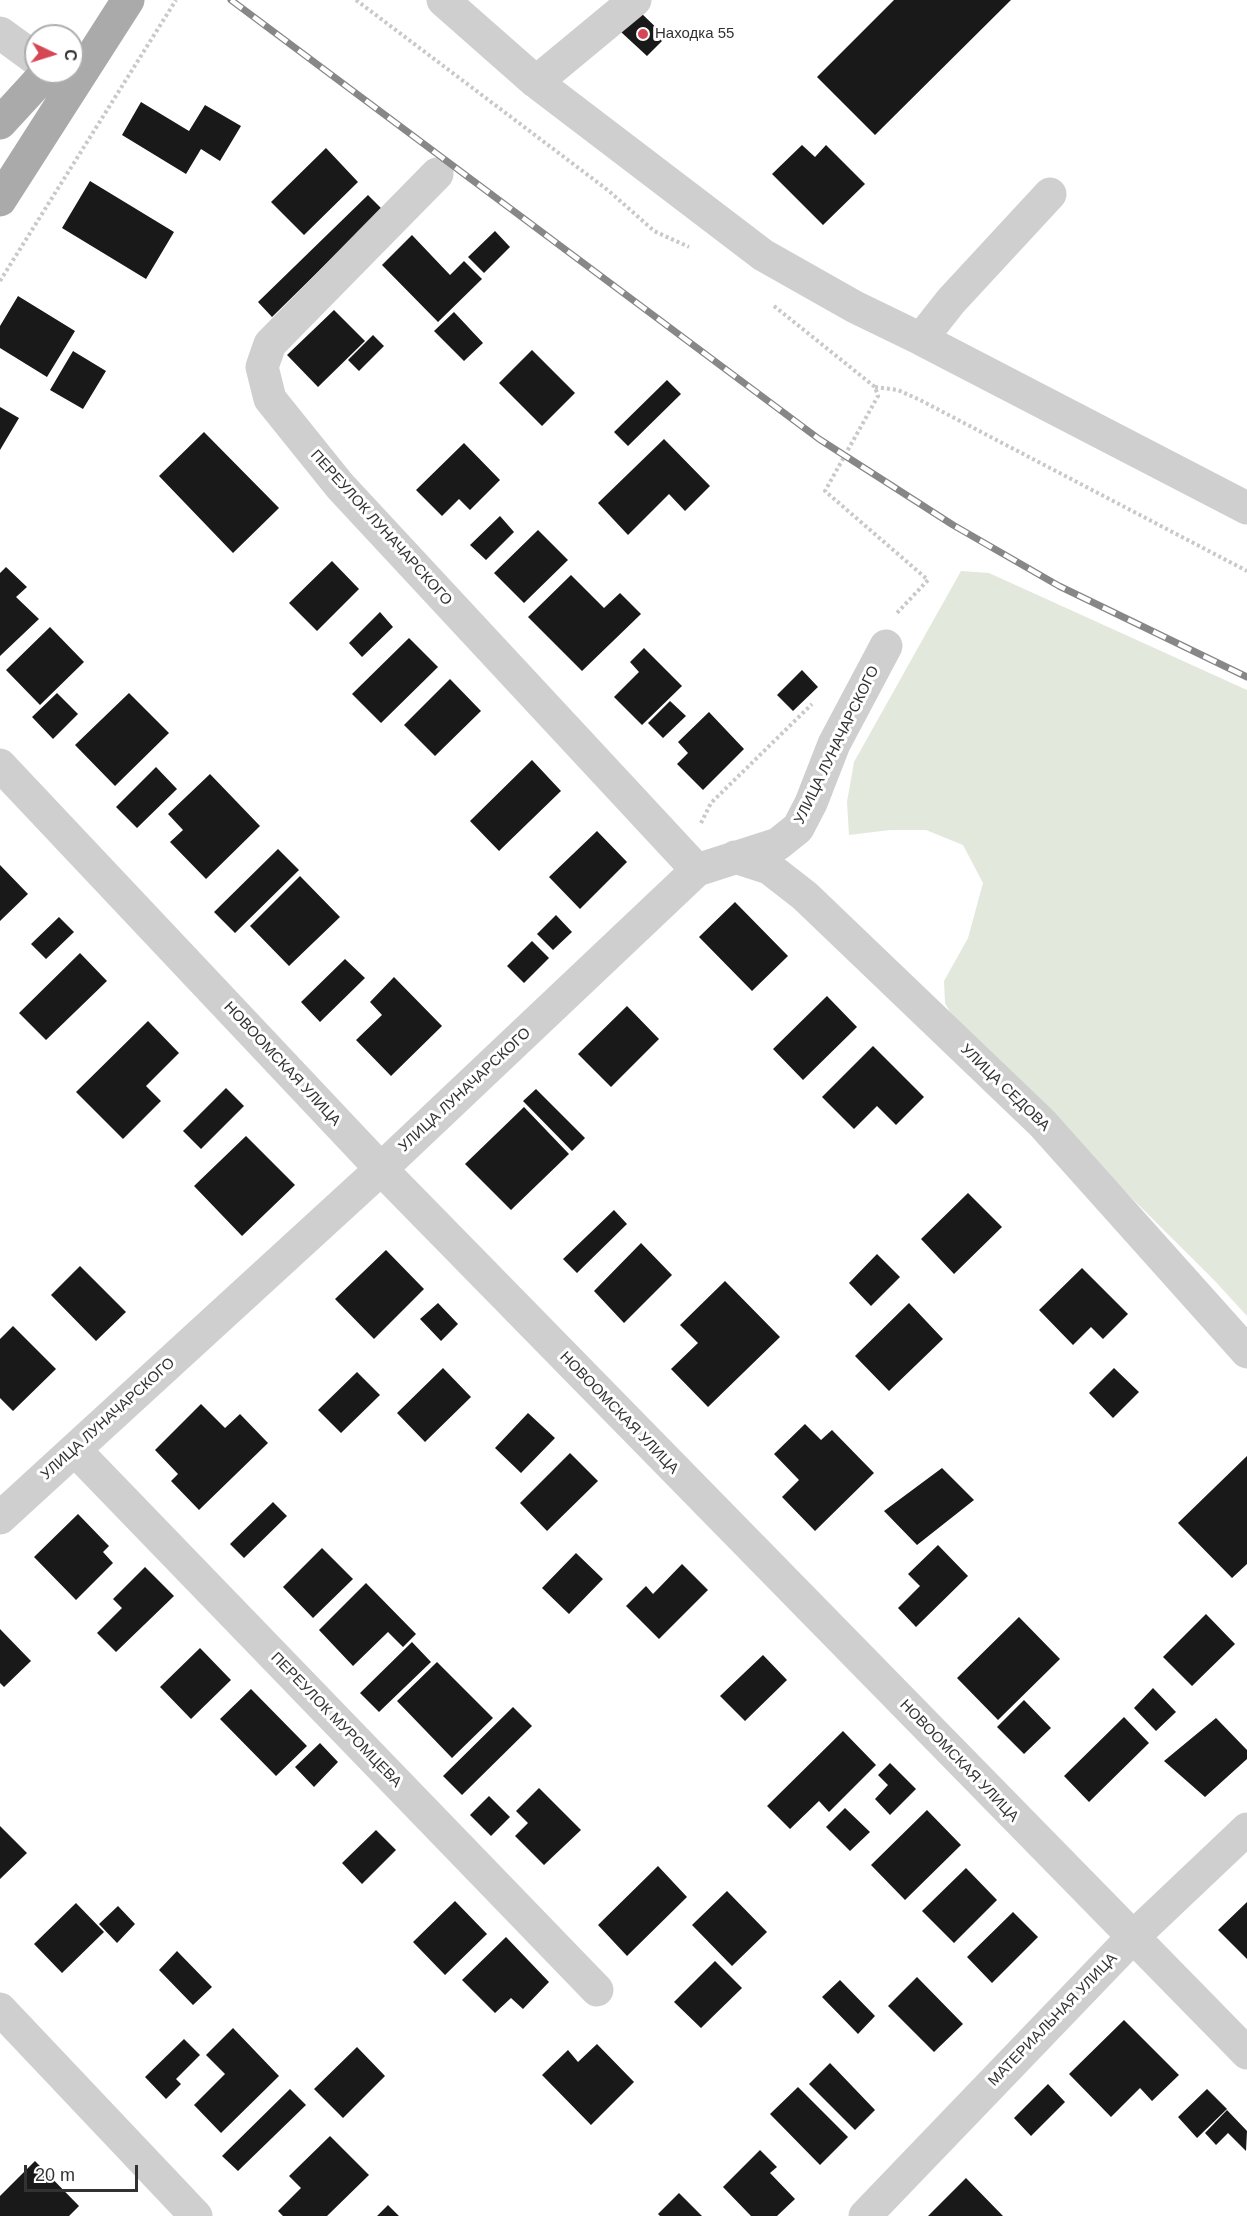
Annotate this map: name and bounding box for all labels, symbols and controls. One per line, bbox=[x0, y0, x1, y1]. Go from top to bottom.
north arrow bbox=[24, 24, 84, 84]
place label: Находка 55 bbox=[655, 25, 734, 43]
marker: Находка 55 bbox=[636, 27, 650, 41]
text: С bbox=[62, 49, 79, 62]
street label: ПЕРЕУЛОК ЛУНАЧАРСКОГО bbox=[306, 446, 456, 610]
street label: УЛИЦА ЛУНАЧАРСКОГО bbox=[791, 663, 883, 827]
street label: НОВООМСКАЯ УЛИЦА bbox=[220, 998, 344, 1130]
street label: УЛИЦА ЛУНАЧАРСКОГО bbox=[395, 1024, 535, 1156]
street label: УЛИЦА СЕДОВА bbox=[957, 1041, 1053, 1135]
street label: НОВООМСКАЯ УЛИЦА bbox=[556, 1348, 682, 1478]
street label: УЛИЦА ЛУНАЧАРСКОГО bbox=[37, 1354, 179, 1484]
street label: ПЕРЕУЛОК МУРОМЦЕВА bbox=[267, 1649, 405, 1791]
street label: НОВООМСКАЯ УЛИЦА bbox=[896, 1696, 1022, 1826]
street label: МАТЕРИАЛЬНАЯ УЛИЦА bbox=[985, 1950, 1121, 2090]
scale bar bbox=[27, 2153, 141, 2191]
text: 20 m bbox=[35, 2165, 75, 2185]

